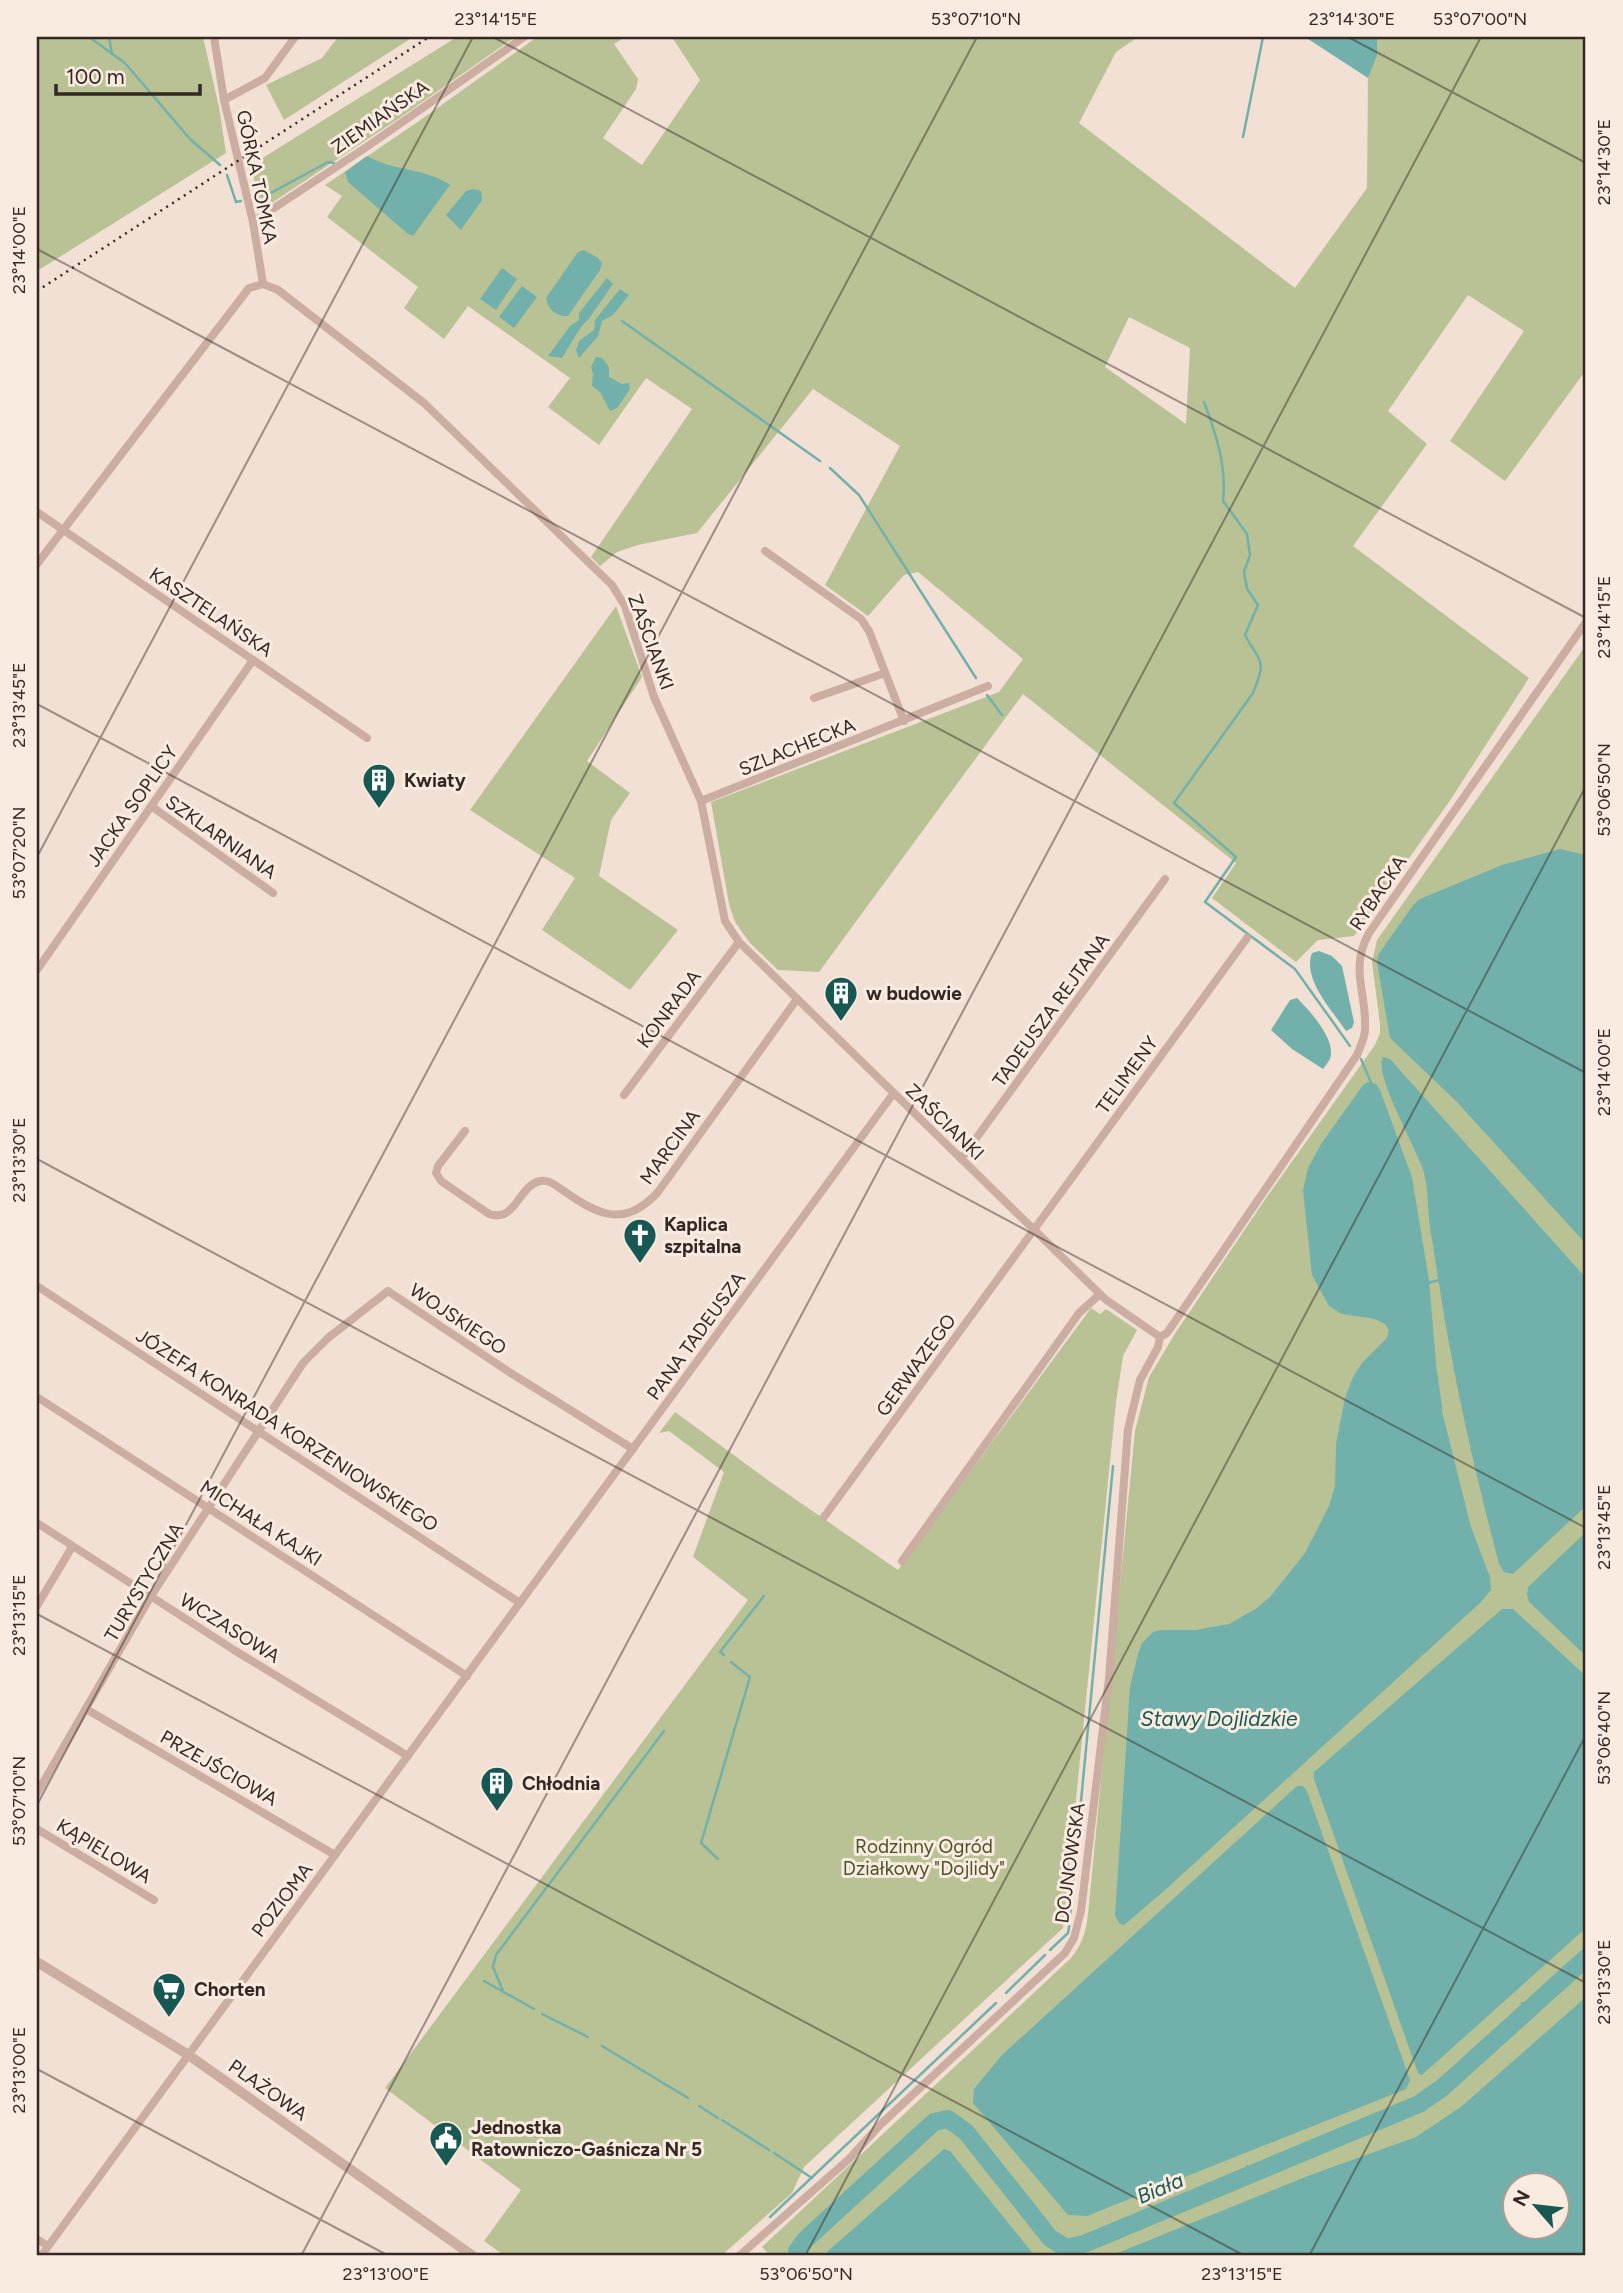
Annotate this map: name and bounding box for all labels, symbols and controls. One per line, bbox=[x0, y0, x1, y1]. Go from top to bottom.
text: 23°14'15"E bbox=[455, 8, 537, 30]
text: 53°07'10"N bbox=[931, 8, 1021, 30]
text: 23°14'30"E bbox=[1309, 8, 1395, 30]
text: 53°07'00"N bbox=[1433, 8, 1527, 30]
scale bar bbox=[56, 52, 200, 96]
text: 100 m bbox=[66, 64, 125, 89]
street label: ZIEMIAŃSKA bbox=[327, 75, 433, 159]
street label: GÓRKA TOMKA bbox=[232, 108, 282, 246]
text: 23°14'30"E bbox=[1593, 119, 1615, 205]
text: 23°14'00"E bbox=[8, 206, 30, 294]
street label: KASZTELAŃSKA bbox=[145, 562, 277, 662]
text: 23°14'15"E bbox=[1593, 576, 1615, 658]
street label: ZAŚCIANKI bbox=[623, 591, 679, 693]
text: 23°13'45"E bbox=[8, 662, 30, 748]
street label: SZLACHECKA bbox=[735, 713, 859, 781]
street label: JACKA SOPLICY bbox=[82, 741, 183, 871]
text: 53°06'50"N bbox=[1593, 743, 1615, 837]
building icon: Kwiaty bbox=[360, 761, 398, 810]
place label: Kwiaty bbox=[404, 769, 466, 792]
street label: SZKLARNIANA bbox=[161, 790, 281, 884]
text: 53°07'20"N bbox=[8, 807, 30, 899]
street label: RYBACKA bbox=[1345, 851, 1412, 935]
street label: TADEUSZA REJTANA bbox=[988, 929, 1114, 1091]
street label: KONRADA bbox=[632, 965, 706, 1053]
building icon: w budowie bbox=[822, 974, 860, 1023]
place label: w budowie bbox=[866, 982, 962, 1005]
text: 23°14'00"E bbox=[1593, 1028, 1615, 1116]
street label: TELIMENY bbox=[1091, 1031, 1163, 1118]
street label: ZAŚCIANKI bbox=[901, 1079, 989, 1165]
street label: MARCINA bbox=[635, 1105, 705, 1189]
text: 23°13'30"E bbox=[8, 1117, 30, 1203]
place label: Kaplica szpitalna bbox=[664, 1213, 742, 1258]
church icon: Kaplica szpitalna bbox=[621, 1216, 659, 1265]
street label: PANA TADEUSZA bbox=[642, 1267, 750, 1405]
street label: WOJSKIEGO bbox=[405, 1278, 511, 1360]
street label: GERWAZEGO bbox=[871, 1309, 961, 1421]
street label: JÓZEFA KONRADA KORZENIOWSKIEGO bbox=[132, 1324, 442, 1536]
street label: MICHAŁA KAJKI bbox=[196, 1475, 326, 1571]
text: 23°13'45"E bbox=[1593, 1484, 1615, 1570]
street label: TURYSTYCZNA bbox=[100, 1518, 189, 1646]
text: 23°13'15"E bbox=[8, 1574, 30, 1656]
street label: WCZASOWA bbox=[176, 1588, 284, 1668]
text: 53°06'40"N bbox=[1593, 1691, 1615, 1785]
water label: Stawy Dojlidzkie bbox=[1141, 1706, 1298, 1731]
street label: PRZEJŚCIOWA bbox=[156, 1725, 282, 1811]
text: 53°07'10"N bbox=[8, 1756, 30, 1846]
building icon: Chłodnia bbox=[478, 1764, 516, 1813]
place label: Chłodnia bbox=[522, 1772, 600, 1795]
street label: DOJNOWSKA bbox=[1050, 1801, 1090, 1925]
street label: KĄPIELOWA bbox=[52, 1814, 156, 1888]
park label: Rodzinny Ogród Działkowy "Dojlidy" bbox=[843, 1835, 1005, 1880]
street label: POZIOMA bbox=[247, 1858, 317, 1942]
text: 23°13'30"E bbox=[1593, 1939, 1615, 2025]
supermarket icon: Chorten bbox=[150, 1970, 188, 2019]
place label: Chorten bbox=[194, 1978, 266, 2001]
text: 23°13'00"E bbox=[8, 2027, 30, 2113]
street label: PLAŻOWA bbox=[224, 2054, 312, 2126]
place label: Jednostka Ratowniczo-Gaśnicza Nr 5 bbox=[471, 2116, 702, 2161]
public building icon: Jednostka Ratowniczo-Gaśnicza Nr 5 bbox=[427, 2119, 465, 2168]
water label: Biała bbox=[1133, 2167, 1187, 2209]
north arrow bbox=[1500, 2170, 1570, 2240]
text: N bbox=[1508, 2186, 1535, 2210]
text: 23°13'00"E bbox=[343, 2263, 429, 2285]
text: 53°06'50"N bbox=[759, 2263, 853, 2285]
text: 23°13'15"E bbox=[1201, 2263, 1283, 2285]

